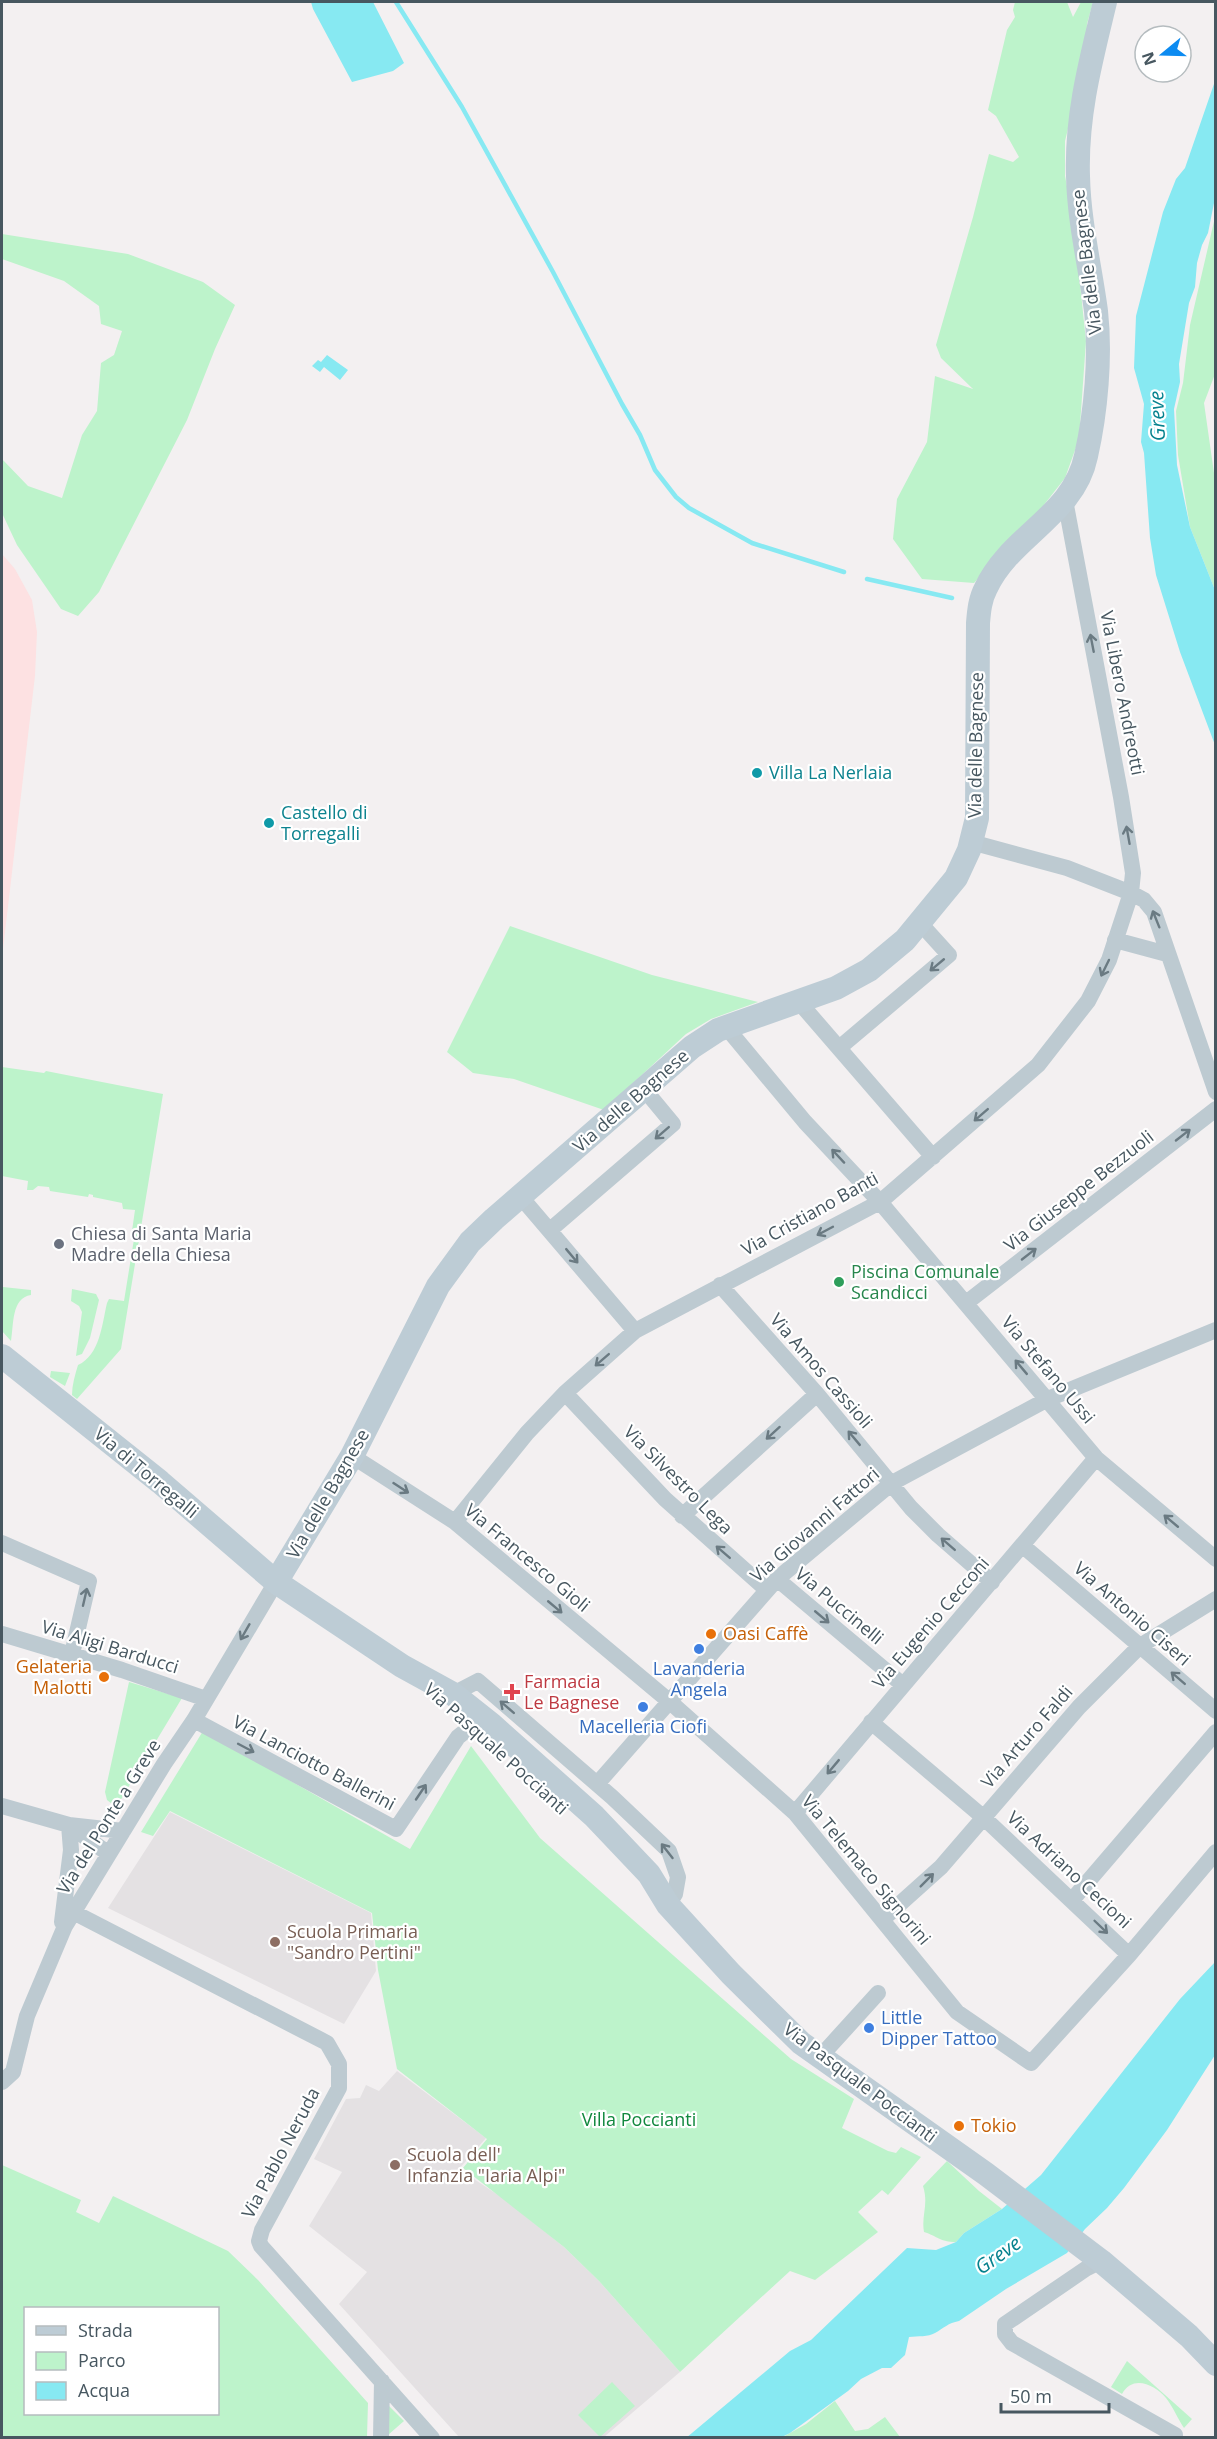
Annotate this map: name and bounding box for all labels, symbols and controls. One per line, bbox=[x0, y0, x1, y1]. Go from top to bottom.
north arrow bbox=[1133, 24, 1193, 84]
text: N bbox=[1136, 49, 1161, 69]
street label: Via delle Bagnese bbox=[1065, 188, 1107, 336]
water label: Greve bbox=[1142, 390, 1171, 442]
street label: Via Libero Andreotti bbox=[1095, 609, 1151, 777]
one-way arrow bbox=[1086, 634, 1097, 653]
street label: Via delle Bagnese bbox=[962, 672, 988, 818]
place label: Villa La Nerlaia bbox=[769, 760, 892, 784]
marker: Villa La Nerlaia bbox=[750, 766, 764, 780]
place label: Castello di Torregalli bbox=[281, 800, 368, 845]
marker: Castello di Torregalli bbox=[262, 816, 276, 830]
one-way arrow bbox=[1122, 825, 1133, 845]
one-way arrow bbox=[1150, 910, 1161, 929]
one-way arrow bbox=[930, 958, 945, 972]
one-way arrow bbox=[1098, 958, 1110, 976]
street label: Via delle Bagnese bbox=[567, 1043, 693, 1157]
one-way arrow bbox=[973, 1109, 989, 1122]
street label: Via Giuseppe Bezzuoli bbox=[999, 1124, 1158, 1256]
one-way arrow bbox=[655, 1126, 670, 1140]
one-way arrow bbox=[1175, 1128, 1191, 1141]
one-way arrow bbox=[831, 1149, 845, 1164]
street label: Via Cristiano Banti bbox=[737, 1166, 882, 1261]
place label: Chiesa di Santa Maria Madre della Chiesa bbox=[71, 1221, 252, 1266]
one-way arrow bbox=[817, 1225, 834, 1237]
marker: Chiesa di Santa Maria Madre della Chiesa bbox=[52, 1237, 66, 1251]
one-way arrow bbox=[565, 1248, 579, 1263]
one-way arrow bbox=[1020, 1248, 1036, 1260]
place label: Piscina Comunale Scandicci bbox=[851, 1259, 999, 1304]
marker: Piscina Comunale Scandicci bbox=[832, 1275, 846, 1289]
street label: Via Amos Cassioli bbox=[765, 1308, 878, 1433]
street label: Via Stefano Ussi bbox=[997, 1310, 1101, 1428]
one-way arrow bbox=[595, 1353, 610, 1367]
one-way arrow bbox=[1014, 1360, 1028, 1375]
street label: Via Silvestro Lega bbox=[619, 1419, 739, 1539]
street label: Via di Torregalli bbox=[89, 1422, 204, 1523]
street label: Via delle Bagnese bbox=[280, 1424, 374, 1563]
one-way arrow bbox=[766, 1426, 781, 1440]
one-way arrow bbox=[847, 1431, 861, 1446]
street label: Via Giovanni Fattori bbox=[745, 1462, 884, 1587]
one-way arrow bbox=[392, 1482, 409, 1494]
street label: Via Francesco Gioli bbox=[460, 1498, 595, 1617]
one-way arrow bbox=[1164, 1514, 1179, 1528]
one-way arrow bbox=[941, 1537, 956, 1551]
one-way arrow bbox=[716, 1545, 731, 1559]
street label: Via Eugenio Cecconi bbox=[866, 1551, 994, 1693]
street label: Via Antonio Ciseri bbox=[1069, 1556, 1196, 1671]
street label: Via Puccinelli bbox=[790, 1561, 889, 1649]
one-way arrow bbox=[80, 1588, 92, 1607]
one-way arrow bbox=[547, 1600, 562, 1614]
one-way arrow bbox=[814, 1610, 829, 1624]
street label: Via Aligi Barducci bbox=[39, 1614, 182, 1678]
place label: Oasi Caffè bbox=[723, 1621, 808, 1645]
one-way arrow bbox=[239, 1623, 251, 1640]
marker: Oasi Caffè bbox=[704, 1627, 718, 1641]
marker: Lavanderia Angela bbox=[692, 1642, 706, 1656]
place label: Gelateria Malotti bbox=[16, 1654, 92, 1699]
place label: Lavanderia Angela bbox=[653, 1656, 745, 1701]
place label: Farmacia Le Bagnese bbox=[524, 1669, 619, 1714]
marker: Gelateria Malotti bbox=[97, 1670, 111, 1684]
one-way arrow bbox=[1170, 1672, 1186, 1685]
street label: Via Pasquale Poccianti bbox=[419, 1677, 574, 1819]
street label: Via Arturo Faldi bbox=[975, 1680, 1077, 1793]
marker: Farmacia Le Bagnese bbox=[505, 1685, 519, 1699]
one-way arrow bbox=[499, 1700, 515, 1713]
marker: Macelleria Ciofi bbox=[636, 1700, 650, 1714]
street label: Via Lanciotto Ballerini bbox=[229, 1709, 400, 1815]
place label: Macelleria Ciofi bbox=[579, 1714, 707, 1738]
street label: Via del Ponte a Greve bbox=[51, 1734, 166, 1899]
one-way arrow bbox=[236, 1743, 254, 1754]
one-way arrow bbox=[826, 1759, 840, 1774]
one-way arrow bbox=[415, 1784, 427, 1800]
street label: Via Telemaco Signorini bbox=[797, 1789, 937, 1949]
street label: Via Adriano Cecioni bbox=[1002, 1805, 1137, 1933]
one-way arrow bbox=[660, 1844, 673, 1860]
one-way arrow bbox=[920, 1873, 935, 1888]
place label: Scuola Primaria "Sandro Pertini" bbox=[287, 1919, 421, 1964]
one-way arrow bbox=[1094, 1919, 1109, 1934]
marker: Scuola Primaria "Sandro Pertini" bbox=[268, 1935, 282, 1949]
place label: Little Dipper Tattoo bbox=[881, 2005, 997, 2050]
street label: Via Pasquale Poccianti bbox=[779, 2017, 942, 2148]
marker: Little Dipper Tattoo bbox=[862, 2021, 876, 2035]
street label: Via Pablo Neruda bbox=[236, 2083, 325, 2222]
park label: Villa Poccianti bbox=[582, 2107, 696, 2131]
place label: Tokio bbox=[971, 2113, 1017, 2137]
marker: Tokio bbox=[952, 2119, 966, 2133]
place label: Scuola dell' Infanzia "Iaria Alpi" bbox=[407, 2142, 565, 2187]
marker: Scuola dell' Infanzia "Iaria Alpi" bbox=[388, 2158, 402, 2172]
water label: Greve bbox=[969, 2229, 1026, 2280]
legend bbox=[24, 2307, 219, 2415]
text: Strada bbox=[78, 2318, 133, 2342]
text: Parco bbox=[78, 2348, 126, 2372]
scale bar bbox=[1001, 2376, 1109, 2414]
text: Acqua bbox=[78, 2378, 130, 2402]
text: 50 m bbox=[1010, 2384, 1052, 2408]

